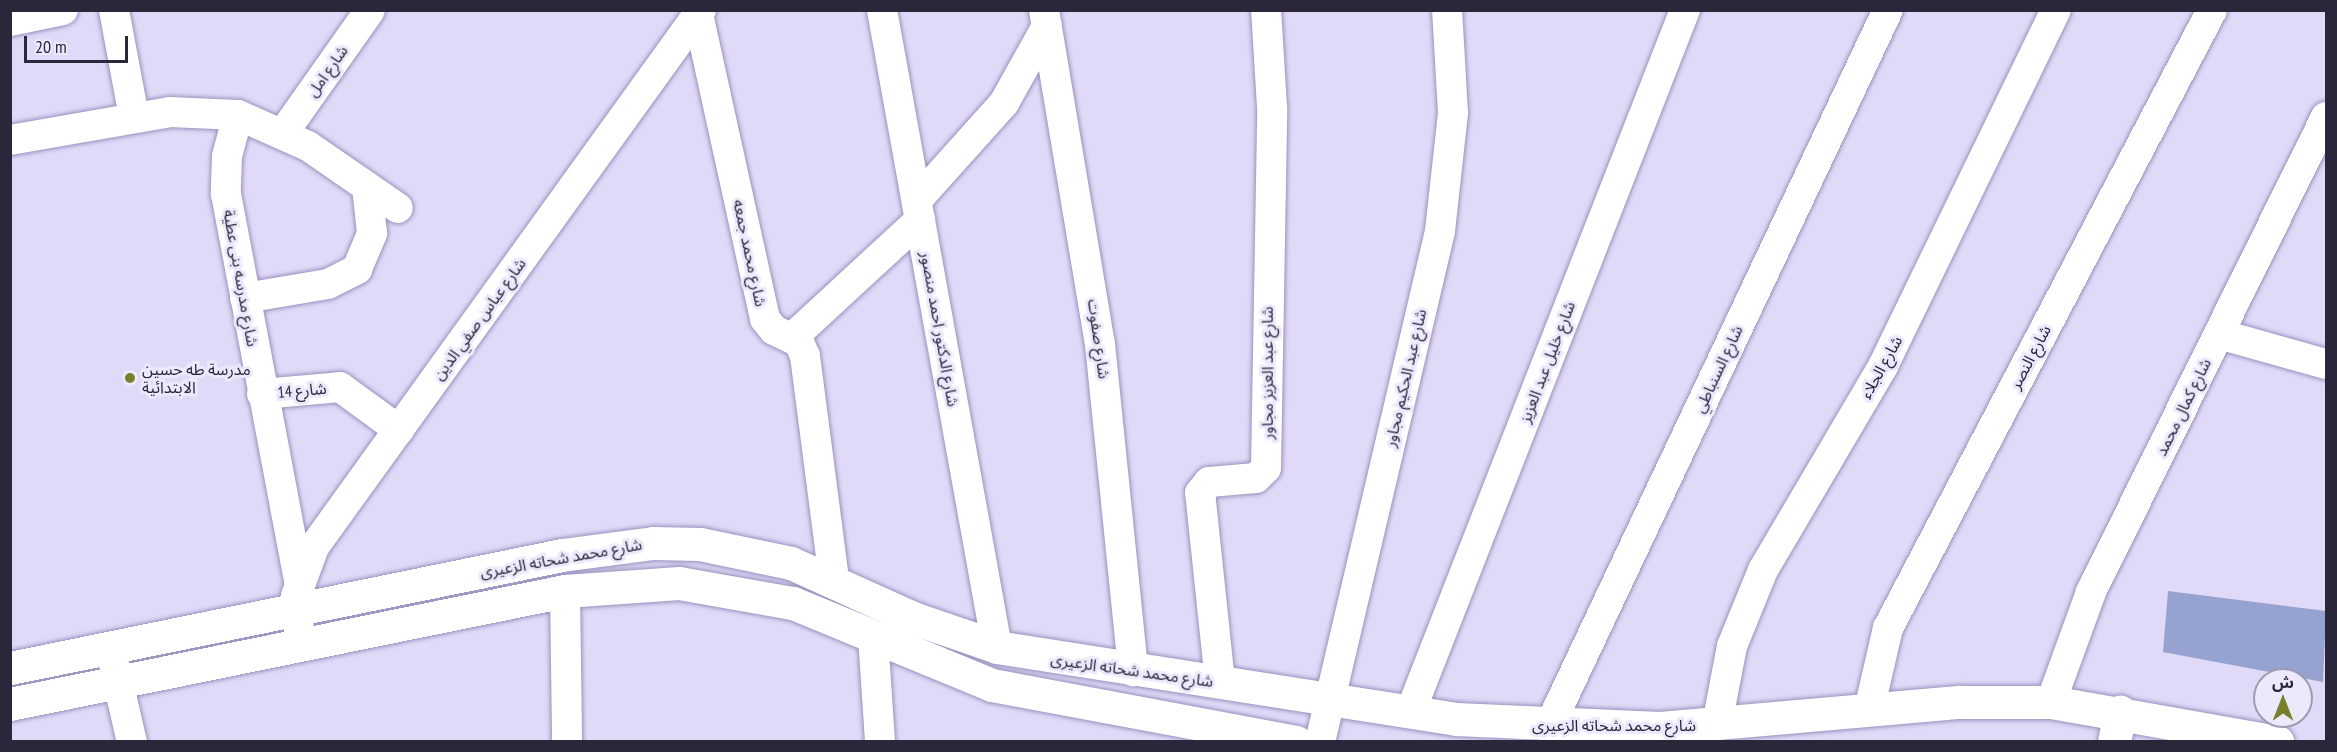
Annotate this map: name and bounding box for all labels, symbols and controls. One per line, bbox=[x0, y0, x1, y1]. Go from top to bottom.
scale bar bbox=[27, 24, 130, 62]
text: 20 m bbox=[35, 35, 67, 58]
street label: شارع امل bbox=[302, 42, 352, 100]
street label: شارع محمد جمعه bbox=[729, 198, 771, 308]
street label: شارع مدرسه بنى عطية bbox=[220, 208, 262, 348]
street label: شارع الدكتور احمد منصور bbox=[917, 250, 963, 408]
street label: شارع عباس صفي الدين bbox=[428, 254, 530, 384]
street label: شارع صفوت bbox=[1084, 298, 1114, 380]
street label: شارع خليل عبد العزيز bbox=[1515, 299, 1579, 425]
street label: شارع عبد العزيز مجاور bbox=[1257, 307, 1277, 439]
street label: شارع عبد الحكيم مجاور bbox=[1380, 307, 1430, 449]
street label: شارع السنباطي bbox=[1689, 322, 1747, 416]
street label: شارع النصر bbox=[2005, 322, 2055, 392]
street label: شارع الجلاء bbox=[1856, 332, 1906, 402]
street label: شارع كمال محمد bbox=[2151, 355, 2215, 459]
place label: مدرسة طه حسين الابتدائية bbox=[142, 359, 251, 397]
marker: مدرسة طه حسين الابتدائية bbox=[123, 371, 137, 385]
street label: شارع 14 bbox=[277, 378, 327, 402]
street label: شارع محمد شحاته الزعيرى bbox=[479, 534, 643, 582]
street label: شارع محمد شحاته الزعيرى bbox=[1049, 649, 1215, 691]
north arrow bbox=[2253, 668, 2313, 728]
text: ش bbox=[2272, 672, 2294, 692]
street label: شارع محمد شحاته الزعيرى bbox=[1532, 715, 1696, 735]

